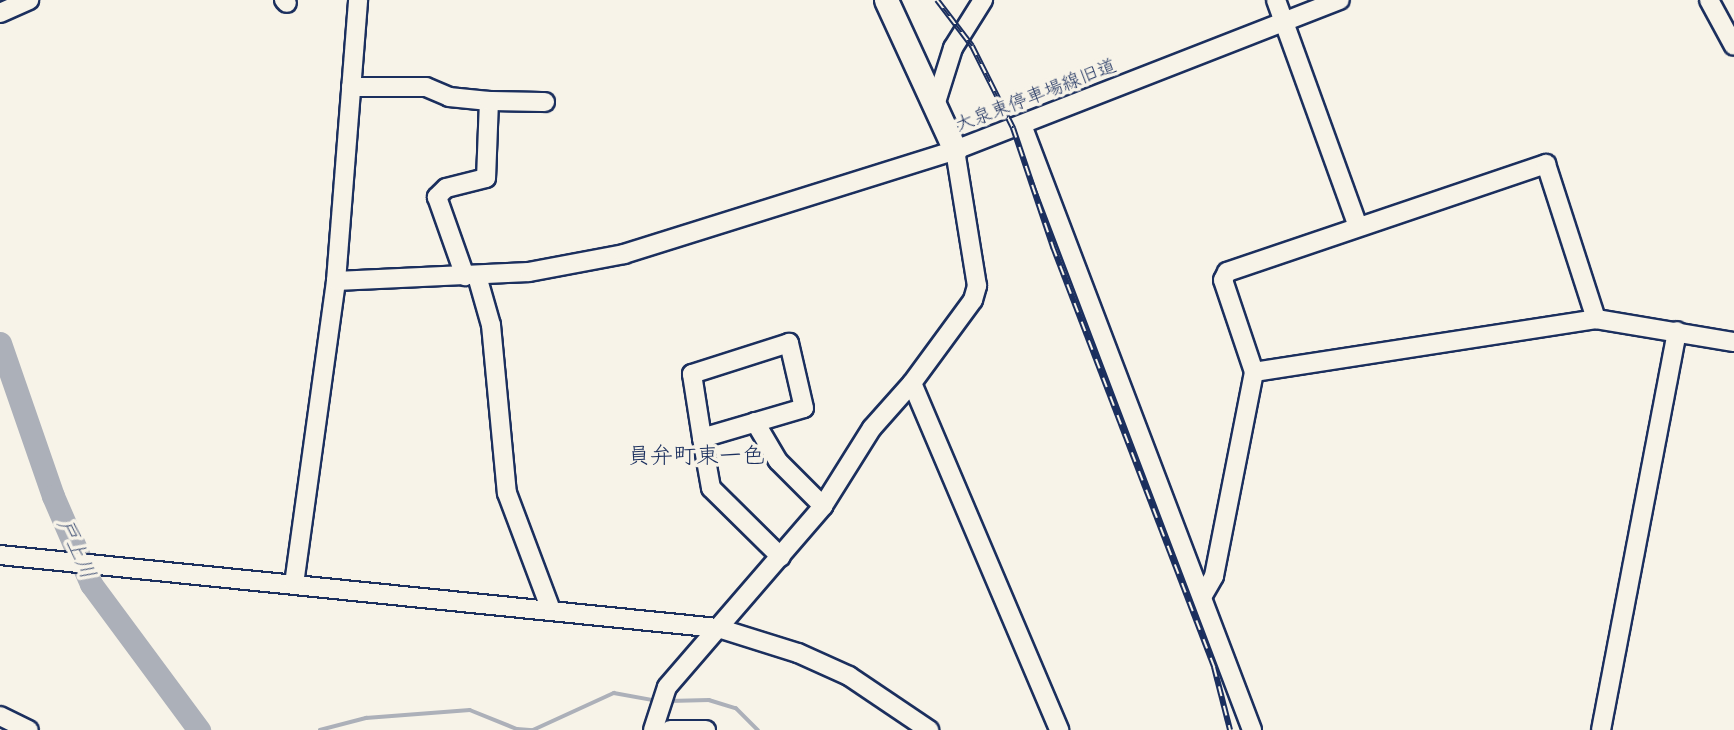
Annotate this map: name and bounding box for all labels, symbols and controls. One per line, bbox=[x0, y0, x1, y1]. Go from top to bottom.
street label: 大泉東停車場線旧道 bbox=[952, 55, 1120, 137]
district label: 員弁町東一色 bbox=[627, 442, 765, 470]
water label: 戸上川 bbox=[52, 515, 100, 583]

